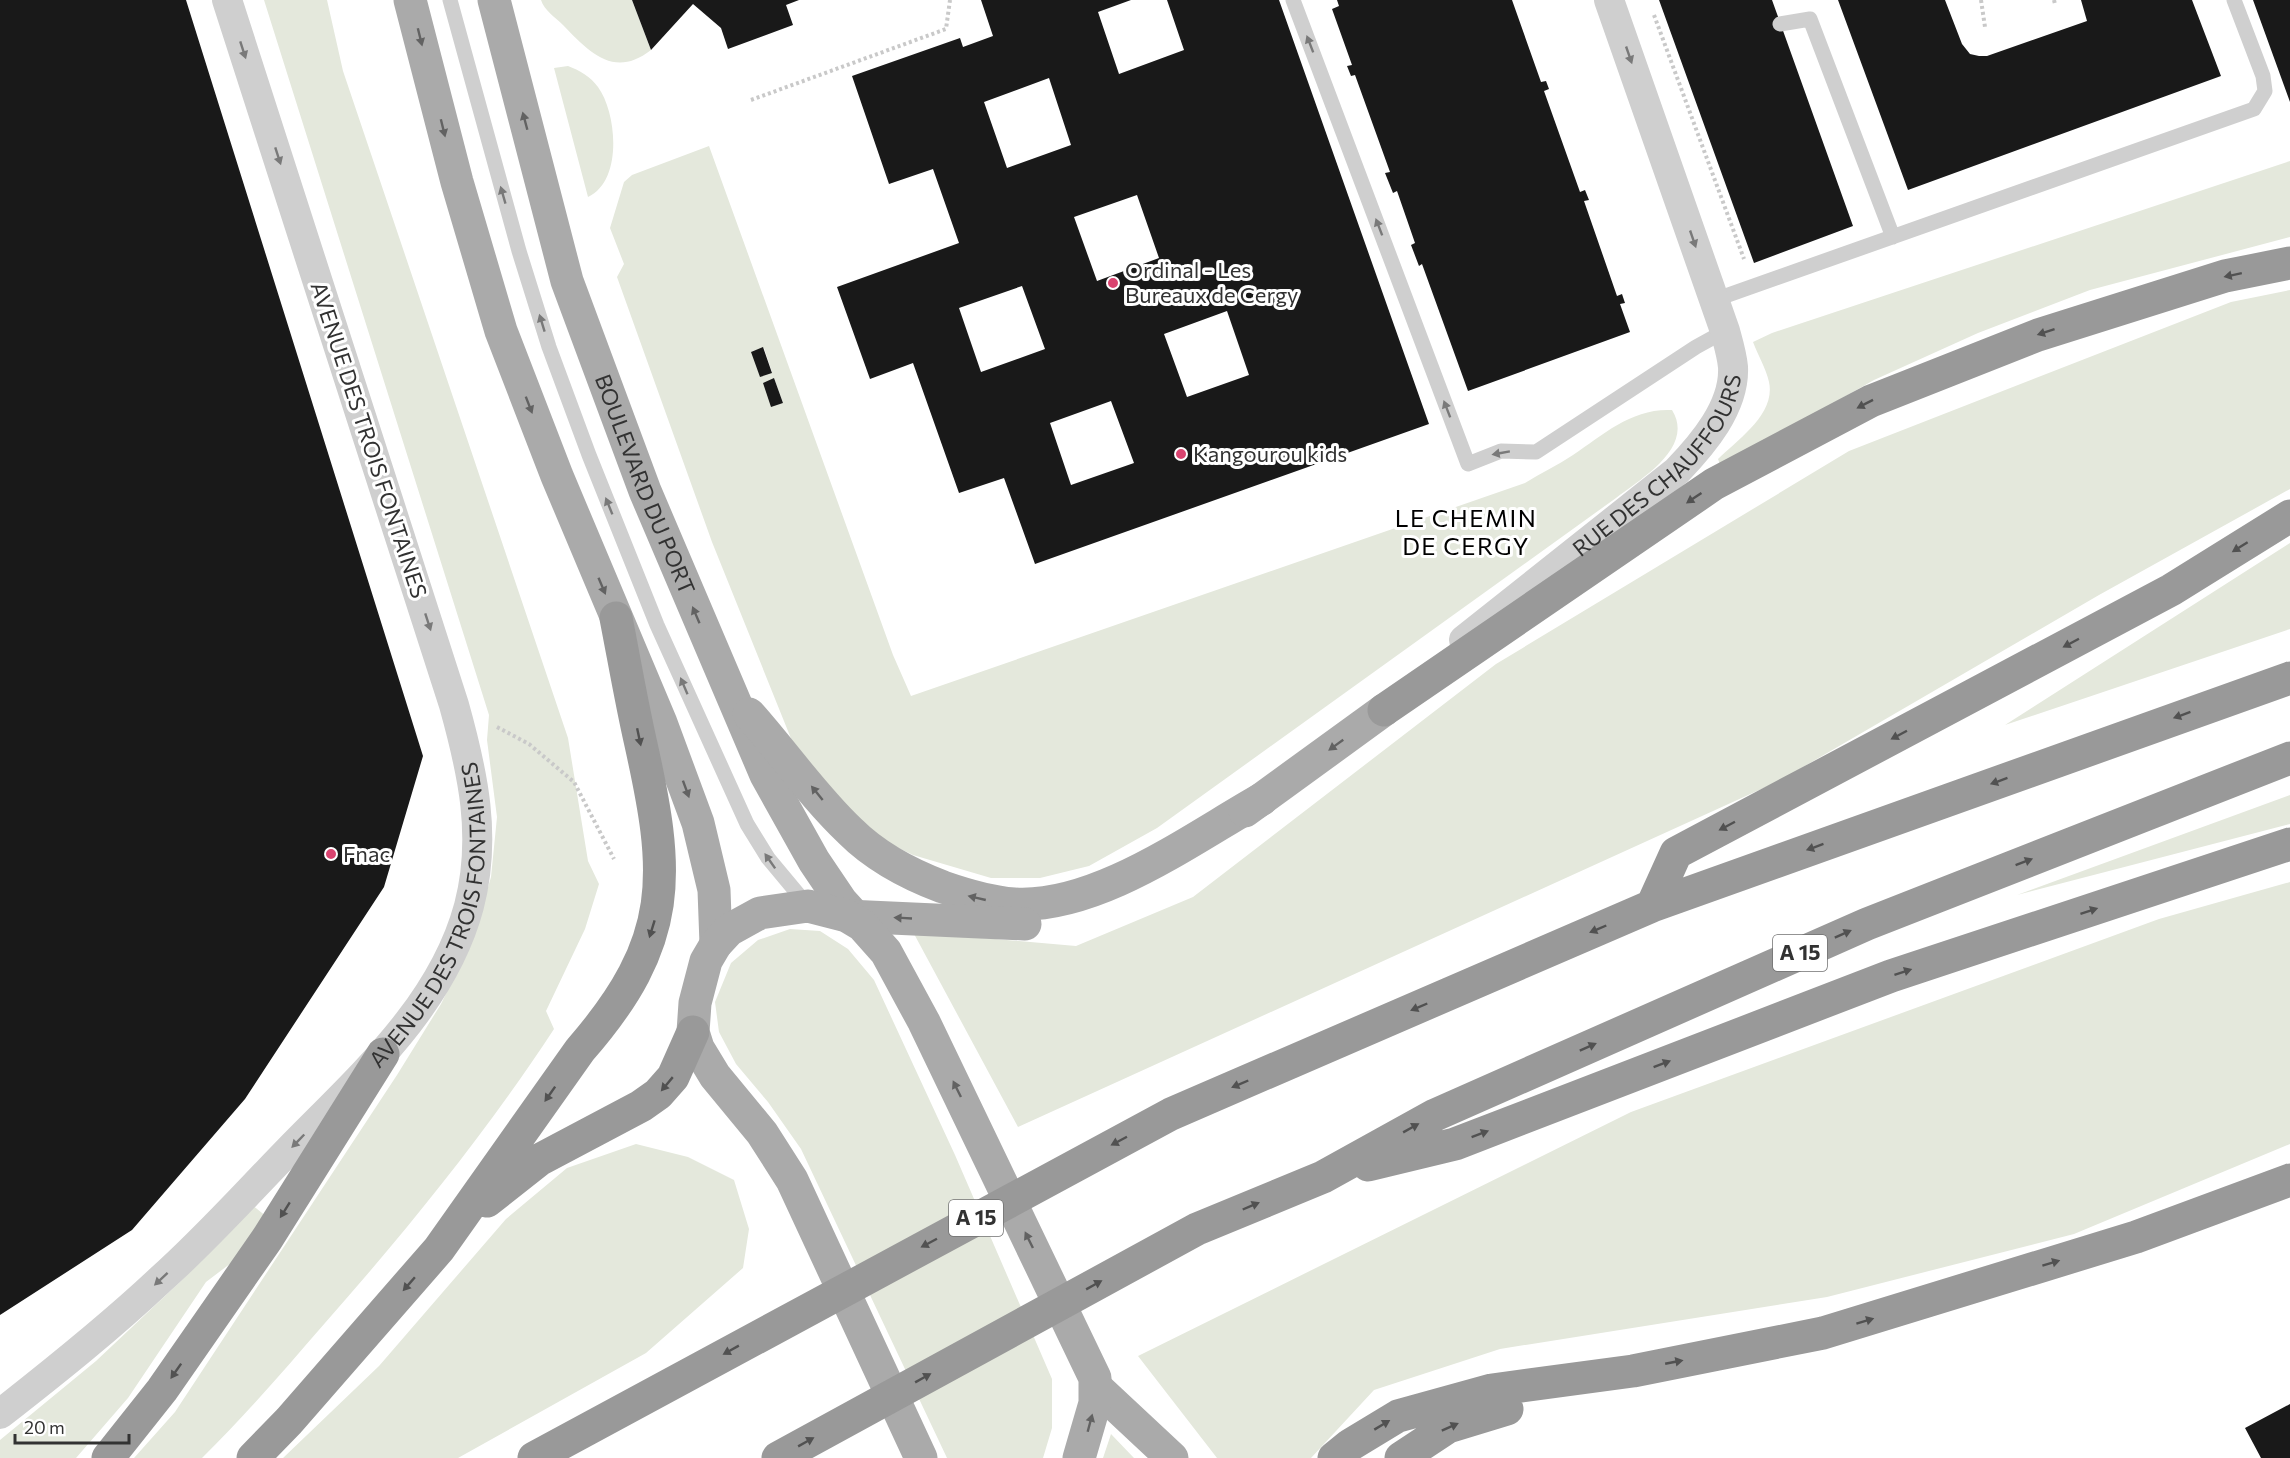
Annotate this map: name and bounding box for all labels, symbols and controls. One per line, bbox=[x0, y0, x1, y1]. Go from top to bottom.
one-way arrow bbox=[415, 28, 425, 46]
one-way arrow bbox=[1305, 35, 1314, 53]
one-way arrow bbox=[239, 41, 249, 59]
one-way arrow bbox=[1624, 46, 1634, 64]
one-way arrow bbox=[519, 112, 529, 130]
one-way arrow bbox=[438, 119, 448, 137]
one-way arrow bbox=[274, 147, 283, 165]
one-way arrow bbox=[498, 185, 507, 203]
one-way arrow bbox=[1373, 218, 1383, 236]
one-way arrow bbox=[1689, 230, 1698, 248]
place label: Ordinal - Les Bureaux de Cergy bbox=[1125, 256, 1299, 308]
one-way arrow bbox=[2223, 271, 2242, 280]
marker: Ordinal - Les Bureaux de Cergy bbox=[1106, 276, 1120, 290]
street label: AVENUE DES TROIS FONTAINES bbox=[305, 278, 433, 602]
one-way arrow bbox=[536, 314, 546, 332]
one-way arrow bbox=[2037, 328, 2055, 337]
street label: BOULEVARD DU PORT bbox=[590, 370, 701, 598]
street label: RUE DES CHAUFFOURS bbox=[1567, 373, 1746, 562]
one-way arrow bbox=[525, 396, 535, 414]
one-way arrow bbox=[1442, 400, 1452, 418]
one-way arrow bbox=[1857, 400, 1874, 409]
place label: Kangourou kids bbox=[1193, 440, 1347, 467]
marker: Kangourou kids bbox=[1174, 447, 1188, 461]
one-way arrow bbox=[1491, 449, 1510, 458]
one-way arrow bbox=[1686, 492, 1702, 503]
one-way arrow bbox=[604, 497, 614, 515]
district label: LE CHEMIN DE CERGY bbox=[1395, 503, 1537, 560]
one-way arrow bbox=[2232, 541, 2248, 552]
one-way arrow bbox=[598, 577, 607, 595]
one-way arrow bbox=[691, 606, 700, 624]
one-way arrow bbox=[423, 613, 433, 631]
one-way arrow bbox=[2062, 638, 2079, 648]
one-way arrow bbox=[679, 677, 689, 695]
one-way arrow bbox=[2173, 711, 2191, 721]
one-way arrow bbox=[635, 728, 645, 747]
one-way arrow bbox=[1890, 730, 1907, 740]
one-way arrow bbox=[1329, 738, 1344, 750]
street label: AVENUE DES TROIS FONTAINES bbox=[363, 760, 490, 1073]
one-way arrow bbox=[1990, 777, 2008, 787]
one-way arrow bbox=[681, 780, 691, 798]
one-way arrow bbox=[811, 786, 824, 801]
one-way arrow bbox=[1718, 821, 1735, 831]
place label: Fnac bbox=[343, 840, 390, 867]
one-way arrow bbox=[1806, 843, 1824, 853]
marker: Fnac bbox=[324, 847, 338, 861]
one-way arrow bbox=[764, 853, 776, 869]
one-way arrow bbox=[2015, 857, 2033, 866]
one-way arrow bbox=[968, 892, 986, 902]
one-way arrow bbox=[2080, 906, 2098, 915]
one-way arrow bbox=[894, 913, 913, 922]
one-way arrow bbox=[647, 921, 656, 939]
one-way arrow bbox=[1589, 925, 1607, 934]
one-way arrow bbox=[1835, 929, 1853, 939]
road number: A 15 bbox=[1773, 935, 1827, 971]
one-way arrow bbox=[1894, 967, 1912, 976]
one-way arrow bbox=[1410, 1002, 1428, 1012]
one-way arrow bbox=[1579, 1042, 1597, 1051]
one-way arrow bbox=[1654, 1059, 1672, 1069]
one-way arrow bbox=[660, 1076, 673, 1092]
one-way arrow bbox=[1231, 1080, 1249, 1089]
one-way arrow bbox=[952, 1081, 961, 1098]
one-way arrow bbox=[544, 1085, 556, 1101]
one-way arrow bbox=[1403, 1123, 1420, 1133]
one-way arrow bbox=[1472, 1129, 1490, 1139]
one-way arrow bbox=[291, 1133, 305, 1148]
one-way arrow bbox=[1110, 1136, 1128, 1146]
road number: A 15 bbox=[949, 1200, 1003, 1236]
one-way arrow bbox=[1243, 1201, 1261, 1211]
one-way arrow bbox=[280, 1202, 291, 1218]
one-way arrow bbox=[1025, 1231, 1034, 1248]
one-way arrow bbox=[920, 1238, 937, 1248]
one-way arrow bbox=[2042, 1258, 2060, 1268]
one-way arrow bbox=[154, 1272, 168, 1286]
one-way arrow bbox=[403, 1276, 416, 1291]
one-way arrow bbox=[1086, 1280, 1103, 1290]
one-way arrow bbox=[1856, 1315, 1874, 1325]
one-way arrow bbox=[722, 1345, 739, 1355]
one-way arrow bbox=[1665, 1357, 1684, 1366]
one-way arrow bbox=[170, 1364, 182, 1379]
one-way arrow bbox=[915, 1373, 932, 1383]
scale bar bbox=[15, 1407, 129, 1445]
one-way arrow bbox=[1085, 1414, 1095, 1432]
text: 20 m bbox=[24, 1416, 65, 1438]
one-way arrow bbox=[1374, 1419, 1390, 1430]
one-way arrow bbox=[1442, 1423, 1459, 1432]
one-way arrow bbox=[798, 1437, 815, 1447]

